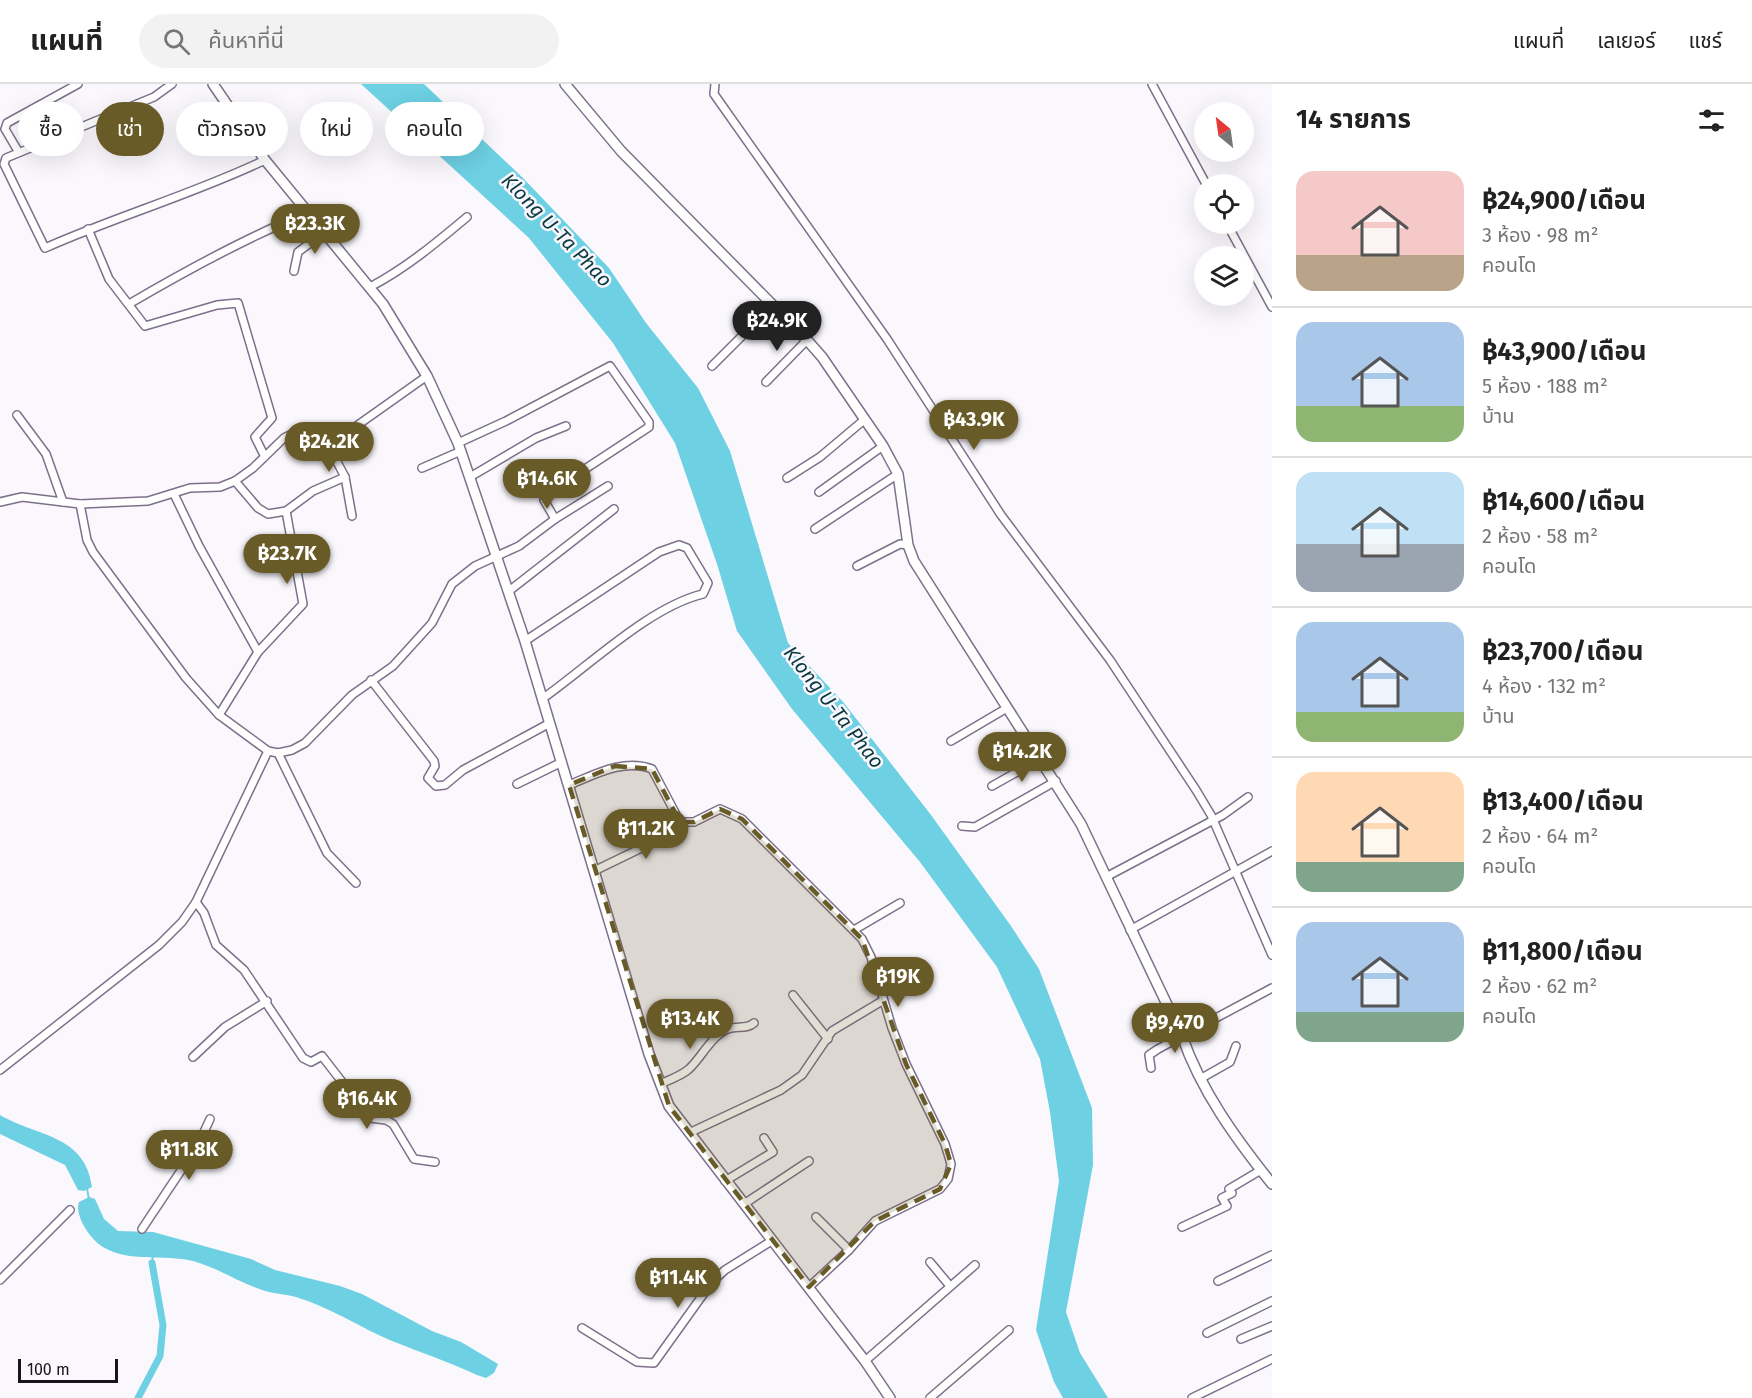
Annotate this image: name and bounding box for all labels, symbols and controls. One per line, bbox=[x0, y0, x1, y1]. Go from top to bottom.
search box bbox=[139, 14, 559, 68]
text: แผนที่ bbox=[30, 24, 103, 57]
icon: search bbox=[160, 25, 193, 58]
text: ค้นหาที่นี่ bbox=[208, 27, 284, 54]
text: แผนที่ bbox=[1513, 28, 1564, 54]
text: เลเยอร์ bbox=[1597, 28, 1656, 54]
text: แชร์ bbox=[1689, 28, 1722, 54]
chip: ซื้อ bbox=[18, 102, 84, 156]
chip: เช่า bbox=[96, 102, 164, 156]
chip: ตัวกรอง bbox=[176, 102, 288, 156]
chip: ใหม่ bbox=[300, 102, 373, 156]
chip: คอนโด bbox=[385, 102, 484, 156]
north arrow bbox=[1194, 102, 1254, 162]
map controls bbox=[1194, 102, 1254, 306]
text: 14 รายการ bbox=[1296, 104, 1411, 135]
icon: filters bbox=[1695, 104, 1728, 137]
water label: Klong U-Ta Phao bbox=[497, 168, 617, 292]
button: locate bbox=[1194, 174, 1254, 234]
text: ฿24,900/เดือน bbox=[1482, 185, 1646, 216]
icon: home bbox=[1344, 195, 1416, 267]
pin: ฿23.3K bbox=[266, 204, 364, 255]
text: ฿23.3K bbox=[285, 211, 345, 235]
text: 3 ห้อง · 98 m² bbox=[1482, 223, 1599, 247]
button: layers bbox=[1194, 246, 1254, 306]
text: คอนโด bbox=[1482, 253, 1536, 277]
pin: ฿24.9K bbox=[728, 301, 826, 352]
text: ฿24.9K bbox=[747, 308, 808, 332]
text: ฿43,900/เดือน bbox=[1482, 336, 1647, 367]
icon: home bbox=[1344, 346, 1416, 418]
text: 5 ห้อง · 188 m² bbox=[1482, 374, 1608, 398]
pin: ฿43.9K bbox=[925, 400, 1023, 451]
text: บ้าน bbox=[1482, 404, 1514, 428]
text: ฿43.9K bbox=[943, 407, 1005, 431]
pin: ฿24.2K bbox=[280, 422, 378, 473]
text: ฿24.2K bbox=[299, 429, 359, 453]
pin: ฿14.6K bbox=[498, 459, 596, 510]
text: ฿14.6K bbox=[517, 466, 577, 490]
text: ฿14,600/เดือน bbox=[1482, 486, 1645, 517]
icon: home bbox=[1344, 496, 1416, 568]
text: 2 ห้อง · 58 m² bbox=[1482, 524, 1598, 548]
pin: ฿23.7K bbox=[238, 534, 336, 585]
text: ฿23.7K bbox=[257, 541, 317, 565]
text: คอนโด bbox=[1482, 554, 1536, 578]
text: ฿23,700/เดือน bbox=[1482, 636, 1643, 667]
water label: Klong U-Ta Phao bbox=[779, 641, 889, 773]
icon: home bbox=[1344, 646, 1416, 718]
text: 4 ห้อง · 132 m² bbox=[1482, 674, 1606, 698]
text: บ้าน bbox=[1482, 704, 1514, 728]
pin: ฿14.2K bbox=[973, 732, 1071, 783]
text: ฿14.2K bbox=[992, 739, 1052, 763]
text: ฿13,400/เดือน bbox=[1482, 786, 1644, 817]
icon: home bbox=[1344, 796, 1416, 868]
pin: ฿11.2K bbox=[597, 809, 695, 860]
text: ฿11.2K bbox=[617, 816, 675, 840]
text: 2 ห้อง · 64 m² bbox=[1482, 824, 1598, 848]
text: คอนโด bbox=[1482, 854, 1536, 878]
text: ฿11,800/เดือน bbox=[1482, 936, 1643, 967]
icon: home bbox=[1344, 946, 1416, 1018]
pin: ฿19K bbox=[862, 957, 934, 1008]
text: ฿19K bbox=[876, 964, 920, 988]
text: 2 ห้อง · 62 m² bbox=[1482, 974, 1597, 998]
pin: ฿13.4K bbox=[641, 999, 739, 1050]
pin: ฿9,470 bbox=[1126, 1003, 1224, 1054]
text: คอนโด bbox=[1482, 1004, 1536, 1028]
text: ฿13.4K bbox=[660, 1006, 720, 1030]
text: ฿9,470 bbox=[1146, 1010, 1204, 1034]
pin: ฿16.4K bbox=[318, 1079, 416, 1130]
text: ฿16.4K bbox=[337, 1086, 397, 1110]
pin: ฿11.8K bbox=[140, 1130, 238, 1181]
text: ฿11.8K bbox=[160, 1137, 218, 1161]
pin: ฿11.4K bbox=[629, 1258, 727, 1309]
text: ฿11.4K bbox=[649, 1265, 707, 1289]
scale bar bbox=[18, 1356, 118, 1384]
text: 100 m bbox=[27, 1360, 70, 1379]

